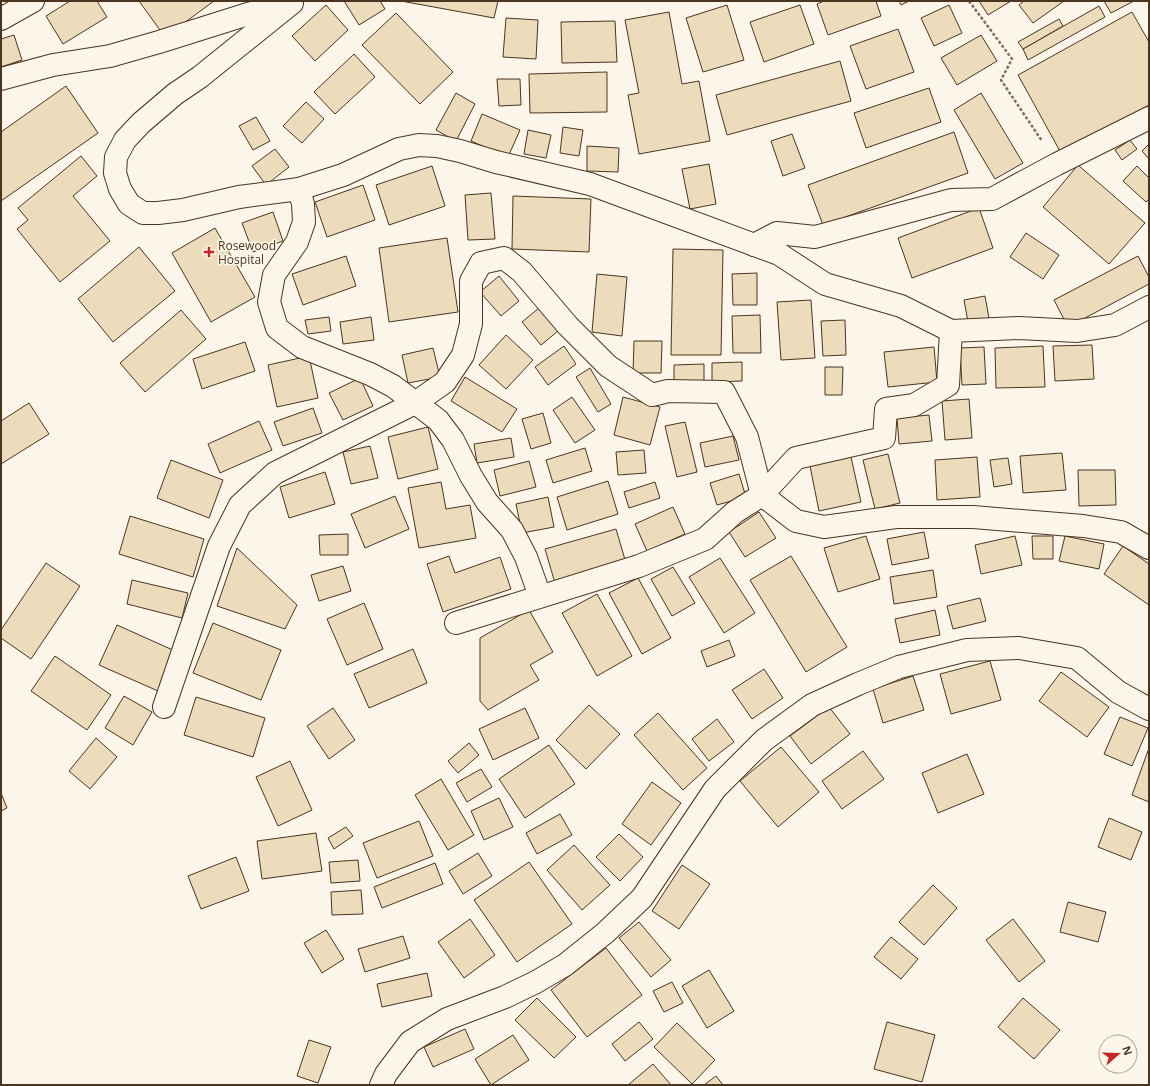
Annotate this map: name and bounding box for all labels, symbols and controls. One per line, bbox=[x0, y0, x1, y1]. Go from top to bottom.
place label: Rosewood Hospital bbox=[218, 237, 276, 268]
marker: Rosewood Hospital bbox=[203, 246, 215, 258]
north arrow bbox=[1098, 1034, 1138, 1074]
text: N bbox=[1119, 1044, 1136, 1057]

